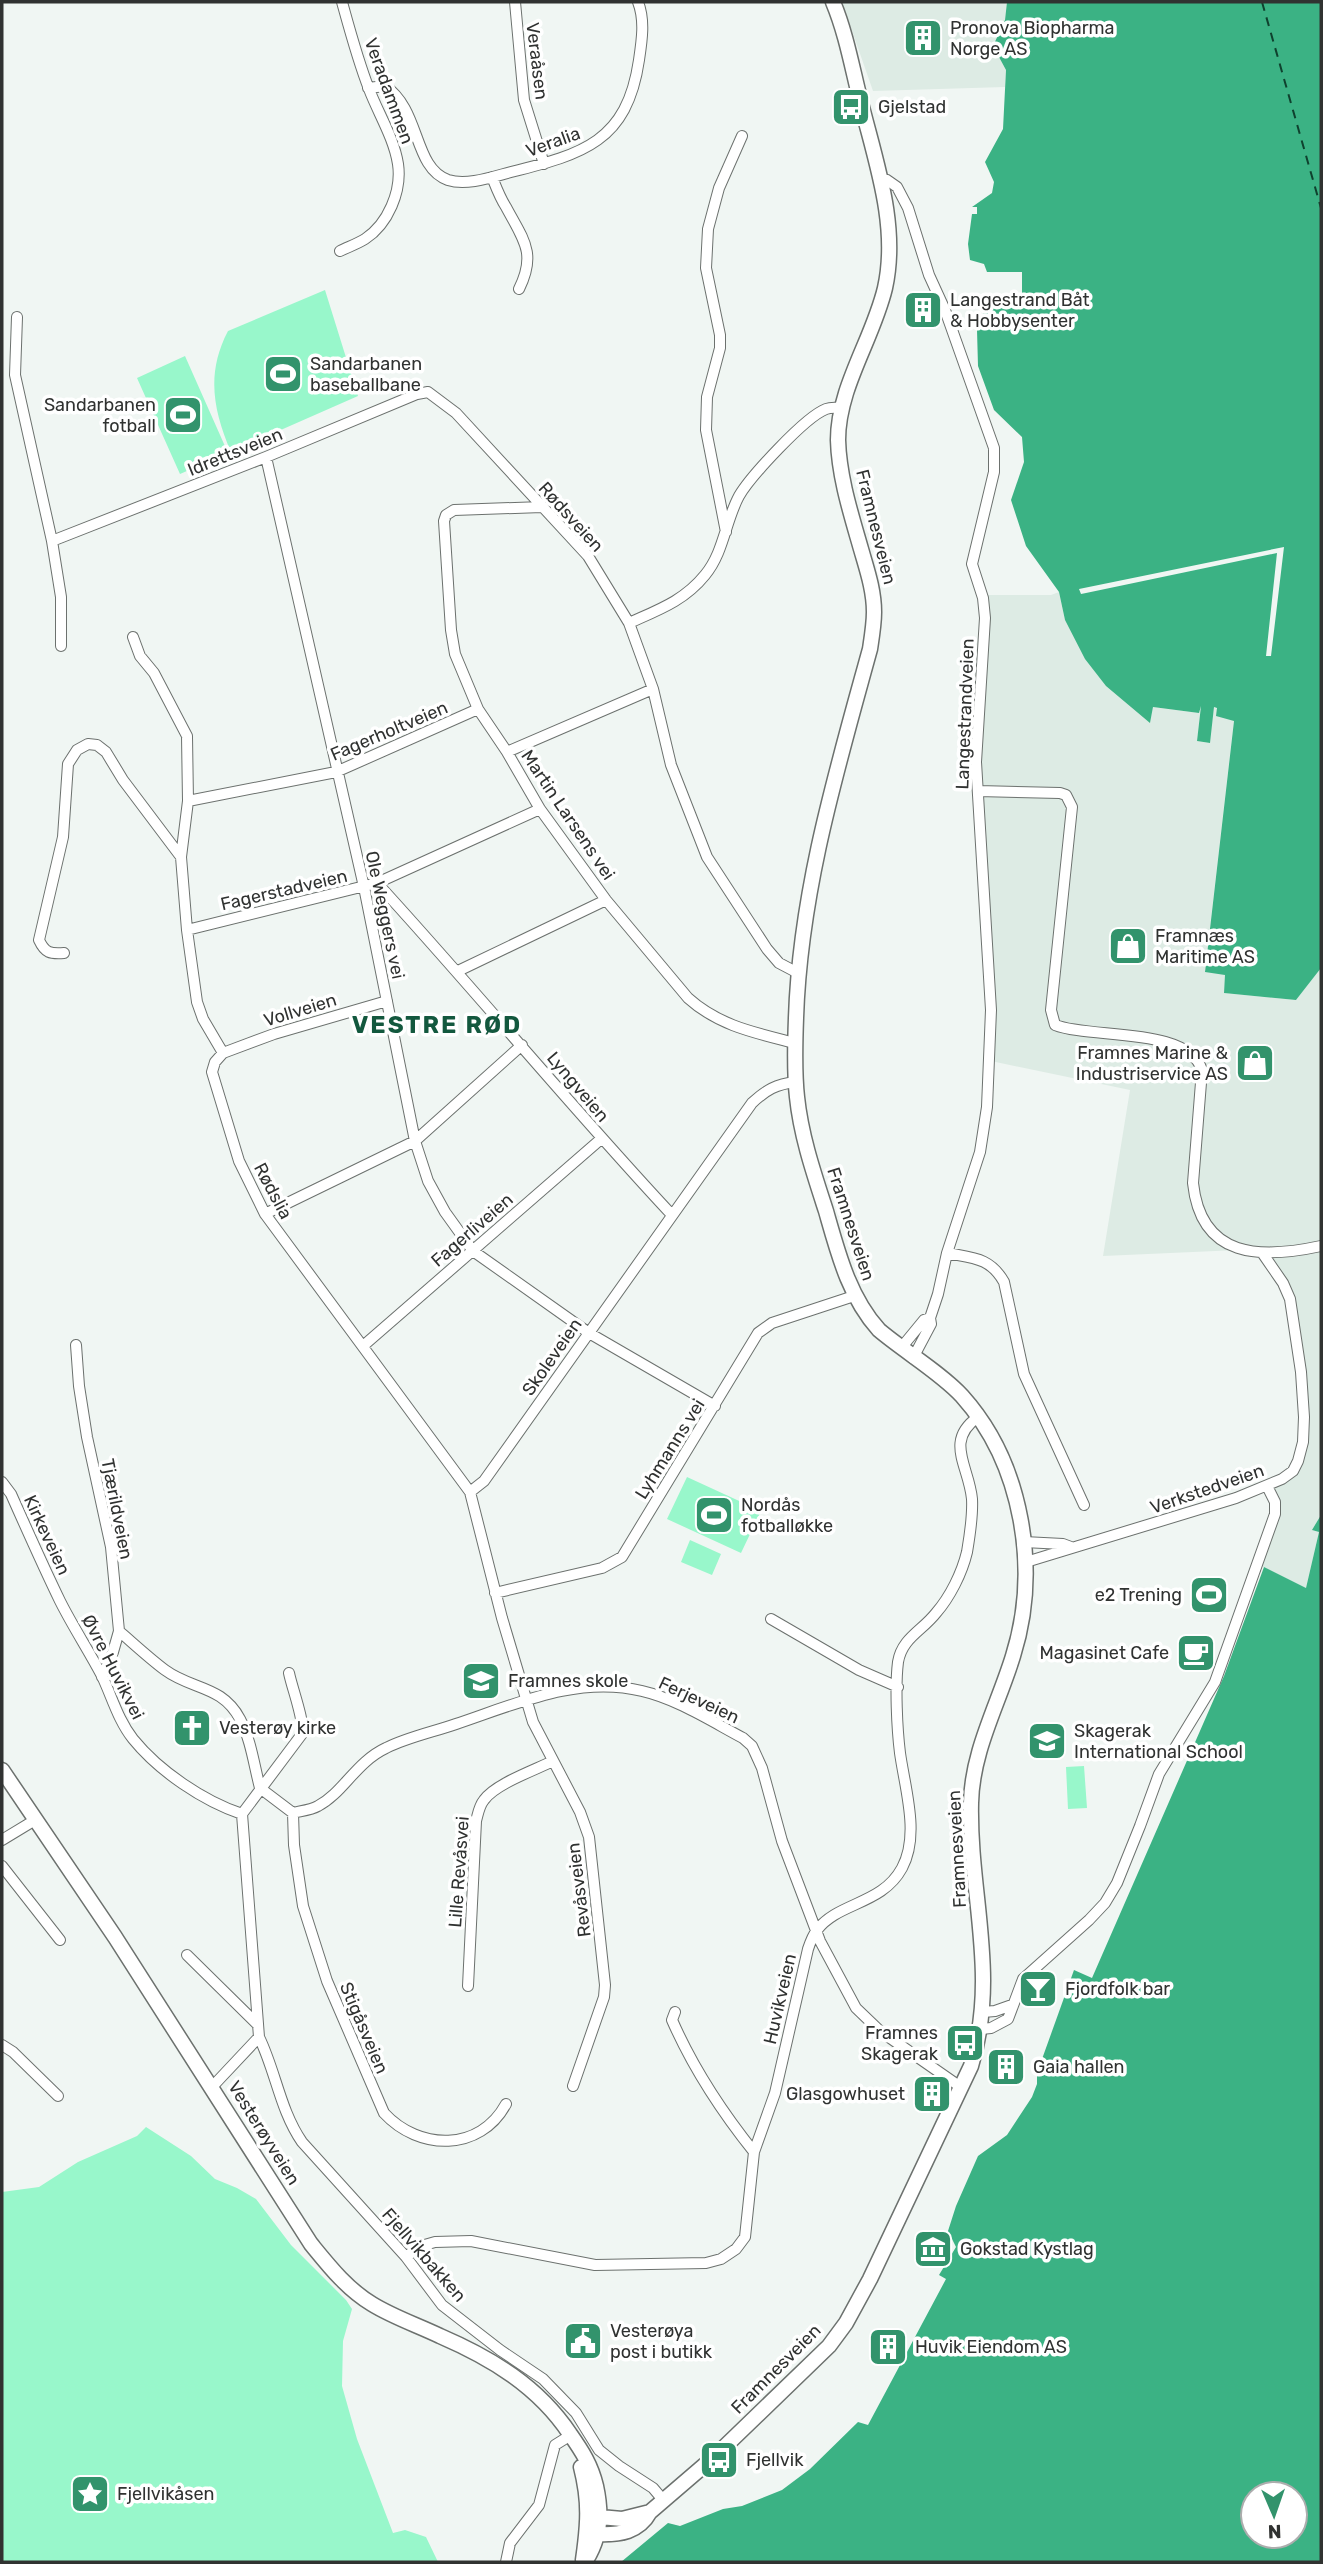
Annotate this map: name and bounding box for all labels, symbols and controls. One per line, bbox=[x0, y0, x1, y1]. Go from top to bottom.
building icon: Pronova Biopharma Norge AS bbox=[902, 17, 944, 59]
place label: Pronova Biopharma Norge AS bbox=[950, 17, 1115, 60]
street label: Veraåsen bbox=[521, 21, 553, 101]
street label: Veradammen bbox=[360, 35, 418, 147]
bus stop icon: Gjelstad bbox=[830, 86, 872, 128]
place label: Gjelstad bbox=[878, 96, 946, 118]
street label: Veralia bbox=[523, 122, 583, 162]
building icon: Langestrand Båt & Hobbysenter bbox=[902, 289, 944, 331]
place label: Langestrand Båt & Hobbysenter bbox=[950, 289, 1090, 332]
sports icon: Sandarbanen baseballbane bbox=[262, 353, 304, 395]
place label: Sandarbanen baseballbane bbox=[310, 353, 422, 396]
place label: Sandarbanen fotball bbox=[44, 394, 156, 437]
sports icon: Sandarbanen fotball bbox=[162, 394, 204, 436]
street label: Idrettsveien bbox=[184, 423, 286, 481]
street label: Framnesveien bbox=[851, 467, 901, 587]
street label: Rødsveien bbox=[534, 477, 608, 557]
street label: Langestrandveien bbox=[951, 638, 979, 790]
street label: Fagerholtveien bbox=[327, 696, 451, 766]
street label: Martin Larsens vei bbox=[516, 746, 620, 884]
street label: Ole Weggers vei bbox=[361, 849, 409, 981]
street label: Fagerstadveien bbox=[218, 865, 350, 915]
shop icon: Framnæs Maritime AS bbox=[1107, 925, 1149, 967]
place label: Framnæs Maritime AS bbox=[1155, 925, 1255, 968]
street label: Vollveien bbox=[261, 989, 339, 1031]
district label: VESTRE RØD bbox=[352, 1011, 522, 1039]
place label: Framnes Marine & Industriservice AS bbox=[1076, 1042, 1228, 1085]
shop icon: Framnes Marine & Industriservice AS bbox=[1234, 1042, 1276, 1084]
street label: Lyngveien bbox=[542, 1047, 614, 1127]
street label: Rødslia bbox=[249, 1159, 297, 1223]
street label: Framnesveien bbox=[822, 1165, 880, 1283]
street label: Fagerliveien bbox=[427, 1188, 517, 1272]
street label: Skoleveien bbox=[517, 1314, 587, 1400]
street label: Lyhmanns vei bbox=[630, 1395, 710, 1503]
street label: Tjærildveien bbox=[96, 1457, 138, 1561]
street label: Verkstedveien bbox=[1147, 1459, 1267, 1519]
street label: Kirkeveien bbox=[19, 1492, 75, 1578]
sports icon: Nordås fotballøkke bbox=[693, 1494, 735, 1536]
place label: Nordås fotballøkke bbox=[741, 1494, 833, 1537]
sports icon: e2 Trening bbox=[1188, 1574, 1230, 1616]
place label: e2 Trening bbox=[1095, 1584, 1182, 1606]
street label: Øvre Huvikvei bbox=[77, 1611, 149, 1723]
cafe icon: Magasinet Cafe bbox=[1175, 1632, 1217, 1674]
place label: Magasinet Cafe bbox=[1040, 1642, 1169, 1664]
school or university icon: Framnes skole bbox=[460, 1660, 502, 1702]
place label: Framnes skole bbox=[508, 1670, 628, 1692]
street label: Ferjeveien bbox=[655, 1672, 743, 1728]
church icon: Vesterøy kirke bbox=[171, 1707, 213, 1749]
place label: Vesterøy kirke bbox=[219, 1717, 336, 1739]
school or university icon: Skagerak International School bbox=[1026, 1720, 1068, 1762]
place label: Skagerak International School bbox=[1074, 1720, 1243, 1763]
street label: Framnesveien bbox=[943, 1790, 971, 1908]
street label: Lille Revåsvei bbox=[444, 1816, 474, 1928]
street label: Revåsveien bbox=[562, 1842, 596, 1938]
street label: Huvikveien bbox=[759, 1952, 801, 2046]
bar icon: Fjordfolk bar bbox=[1017, 1968, 1059, 2010]
place label: Fjordfolk bar bbox=[1065, 1978, 1170, 2000]
street label: Stigåsveien bbox=[335, 1979, 393, 2077]
place label: Framnes Skagerak bbox=[861, 2022, 939, 2065]
bus stop icon: Framnes Skagerak bbox=[944, 2022, 986, 2064]
building icon: Gaia hallen bbox=[985, 2046, 1027, 2088]
place label: Gaia hallen bbox=[1033, 2056, 1125, 2078]
building icon: Glasgowhuset bbox=[911, 2073, 953, 2115]
street label: Vesterøyveien bbox=[223, 2077, 305, 2189]
place label: Glasgowhuset bbox=[786, 2083, 905, 2105]
street label: Fjellvikbakken bbox=[377, 2204, 471, 2306]
museum icon: Gokstad Kystlag bbox=[912, 2228, 954, 2270]
place label: Gokstad Kystlag bbox=[960, 2238, 1094, 2260]
public building icon: Vesterøya post i butikk bbox=[562, 2320, 604, 2362]
place label: Vesterøya post i butikk bbox=[610, 2320, 713, 2363]
street label: Framnesveien bbox=[727, 2320, 825, 2418]
building icon: Huvik Eiendom AS bbox=[867, 2326, 909, 2368]
place label: Huvik Eiendom AS bbox=[915, 2336, 1067, 2358]
bus stop icon: Fjellvik bbox=[698, 2439, 740, 2481]
place label: Fjellvik bbox=[746, 2449, 804, 2471]
place icon: Fjellvikåsen bbox=[69, 2473, 111, 2515]
north arrow bbox=[1239, 2480, 1309, 2550]
place label: Fjellvikåsen bbox=[117, 2483, 214, 2505]
text: N bbox=[1267, 2520, 1282, 2543]

